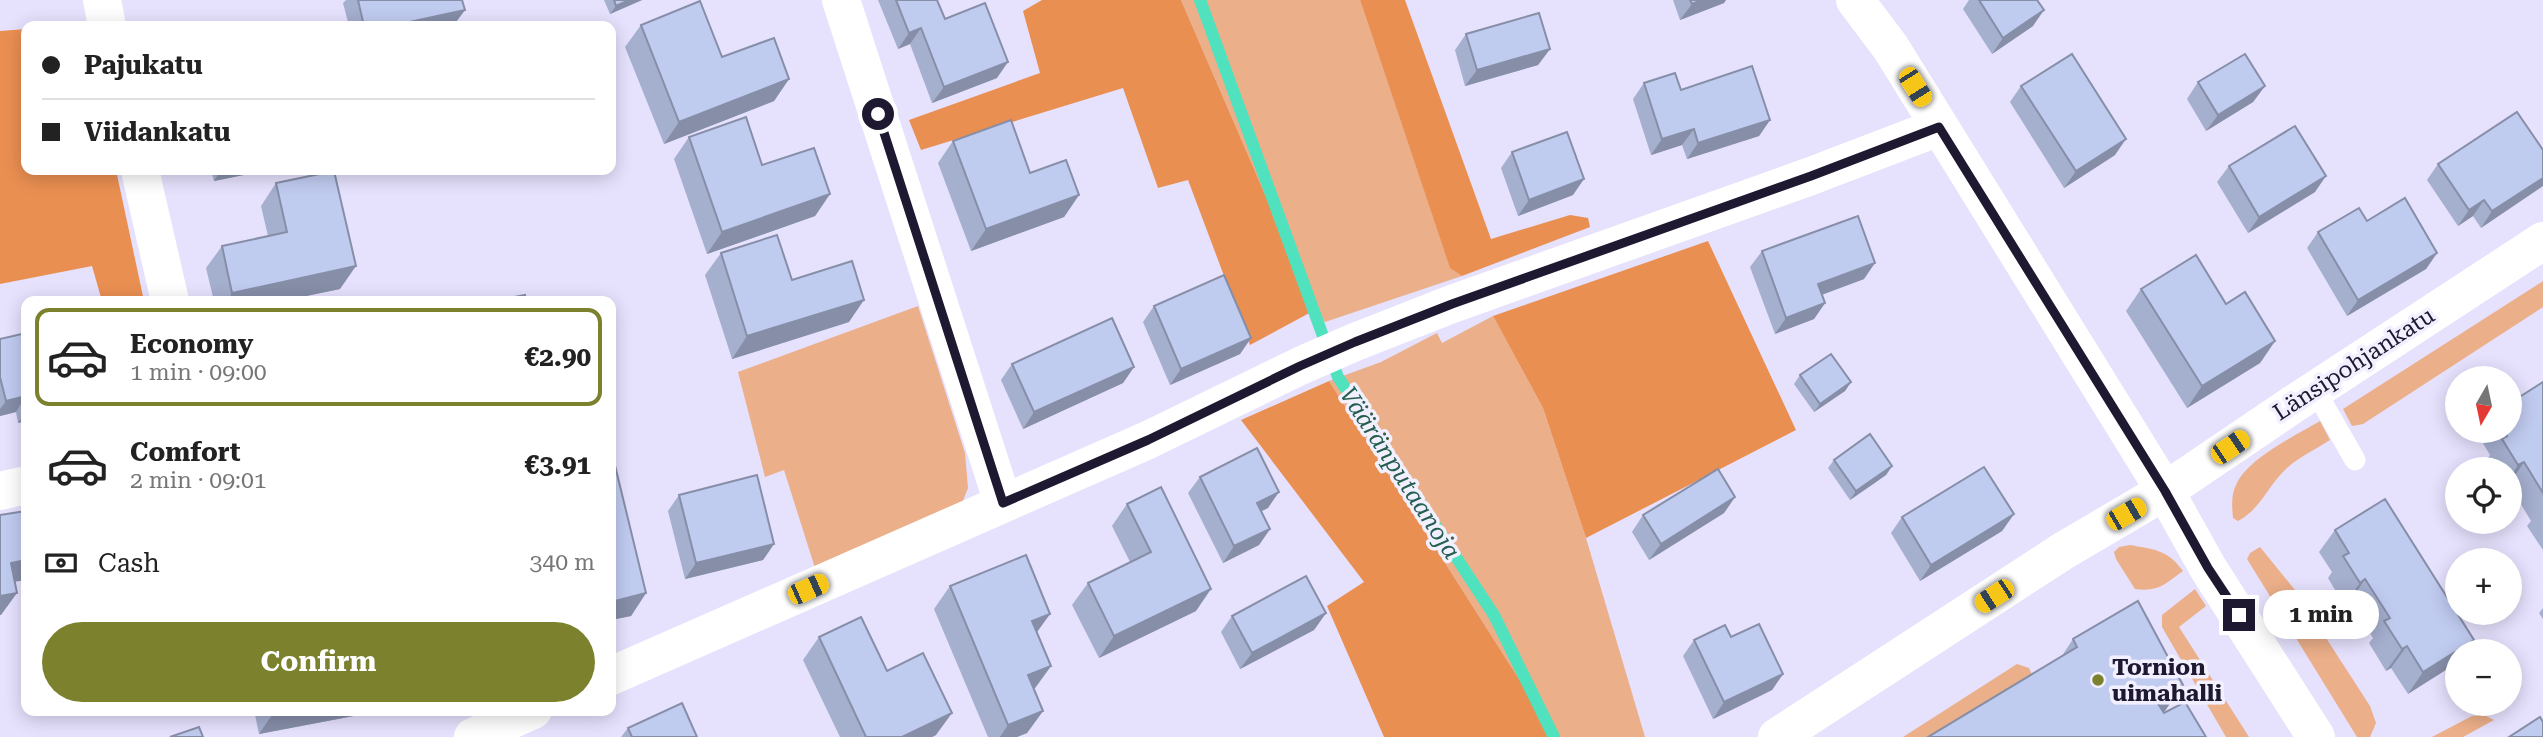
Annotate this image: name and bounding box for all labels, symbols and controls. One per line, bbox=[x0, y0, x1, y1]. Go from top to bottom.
text: Pajukatu bbox=[84, 50, 203, 80]
car bbox=[1895, 64, 1936, 110]
route start bbox=[862, 98, 894, 130]
text: Viidankatu bbox=[84, 117, 231, 147]
street label: Länsipohjankatu bbox=[2268, 302, 2440, 426]
icon: car bbox=[46, 326, 109, 389]
text: Economy bbox=[130, 329, 253, 359]
text: €2.90 bbox=[525, 342, 591, 372]
text: 1 min · 09:00 bbox=[130, 359, 267, 386]
north arrow bbox=[2445, 366, 2522, 443]
map controls bbox=[2445, 366, 2522, 716]
water label: Vääränputaanoja bbox=[1334, 382, 1466, 564]
car bbox=[2207, 427, 2254, 467]
icon: car bbox=[46, 434, 109, 497]
text: Comfort bbox=[130, 437, 240, 467]
text: €3.91 bbox=[525, 450, 591, 480]
button: locate bbox=[2445, 457, 2522, 534]
text: 2 min · 09:01 bbox=[130, 467, 267, 494]
car bbox=[2103, 494, 2150, 534]
icon: cash bbox=[42, 544, 80, 582]
text: Cash bbox=[98, 548, 160, 578]
button: + bbox=[2445, 548, 2522, 625]
text: 340 m bbox=[530, 549, 595, 576]
car bbox=[785, 571, 832, 607]
car bbox=[1971, 576, 2018, 616]
callout: 1 min bbox=[2264, 590, 2379, 640]
route end bbox=[2223, 599, 2255, 631]
text: 1 min bbox=[2289, 601, 2353, 628]
button: Confirm bbox=[42, 622, 595, 702]
button: − bbox=[2445, 639, 2522, 716]
place label: Tornion uimahalli bbox=[2112, 654, 2222, 707]
marker: Tornion uimahalli bbox=[2090, 672, 2106, 688]

